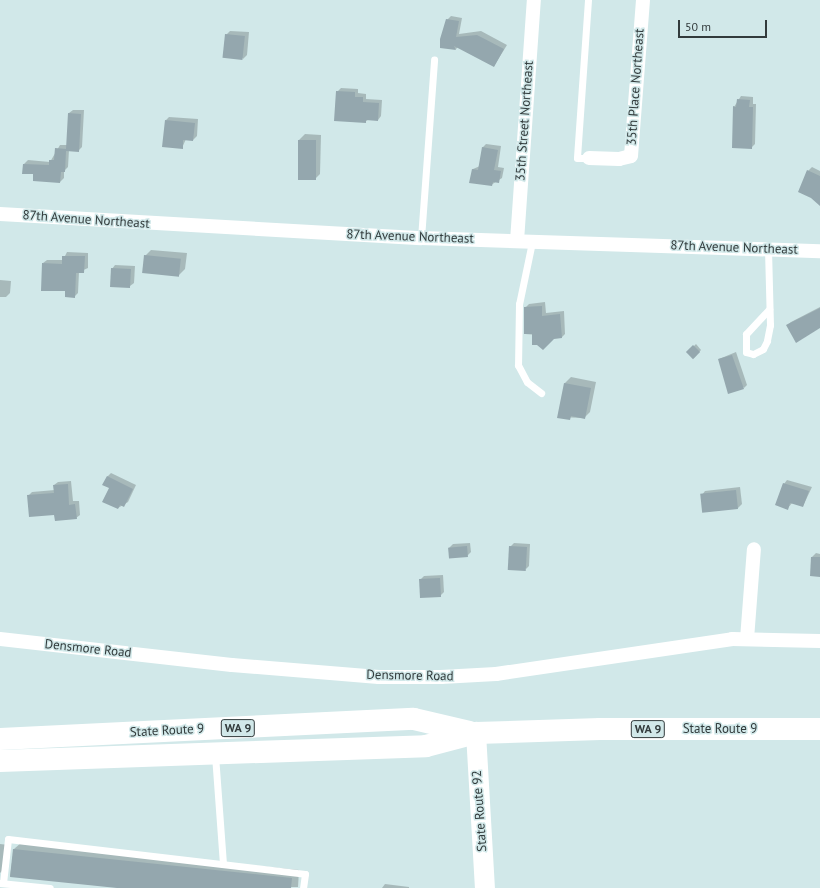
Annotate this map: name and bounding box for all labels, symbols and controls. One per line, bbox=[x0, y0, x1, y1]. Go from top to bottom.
scale bar bbox=[680, 12, 769, 38]
text: 50 m bbox=[685, 19, 711, 34]
street label: 35th Place Northeast bbox=[624, 28, 648, 146]
street label: 35th Street Northeast bbox=[513, 60, 537, 182]
street label: 87th Avenue Northeast bbox=[22, 208, 150, 232]
street label: 87th Avenue Northeast bbox=[346, 227, 474, 247]
street label: 87th Avenue Northeast bbox=[670, 238, 798, 258]
street label: Densmore Road bbox=[44, 637, 132, 661]
street label: Densmore Road bbox=[366, 667, 454, 685]
road number: WA 9 bbox=[220, 718, 256, 738]
road number: WA 9 bbox=[630, 719, 666, 739]
street label: State Route 9 bbox=[129, 721, 205, 741]
street label: State Route 9 bbox=[683, 721, 757, 737]
street label: State Route 92 bbox=[469, 770, 491, 852]

